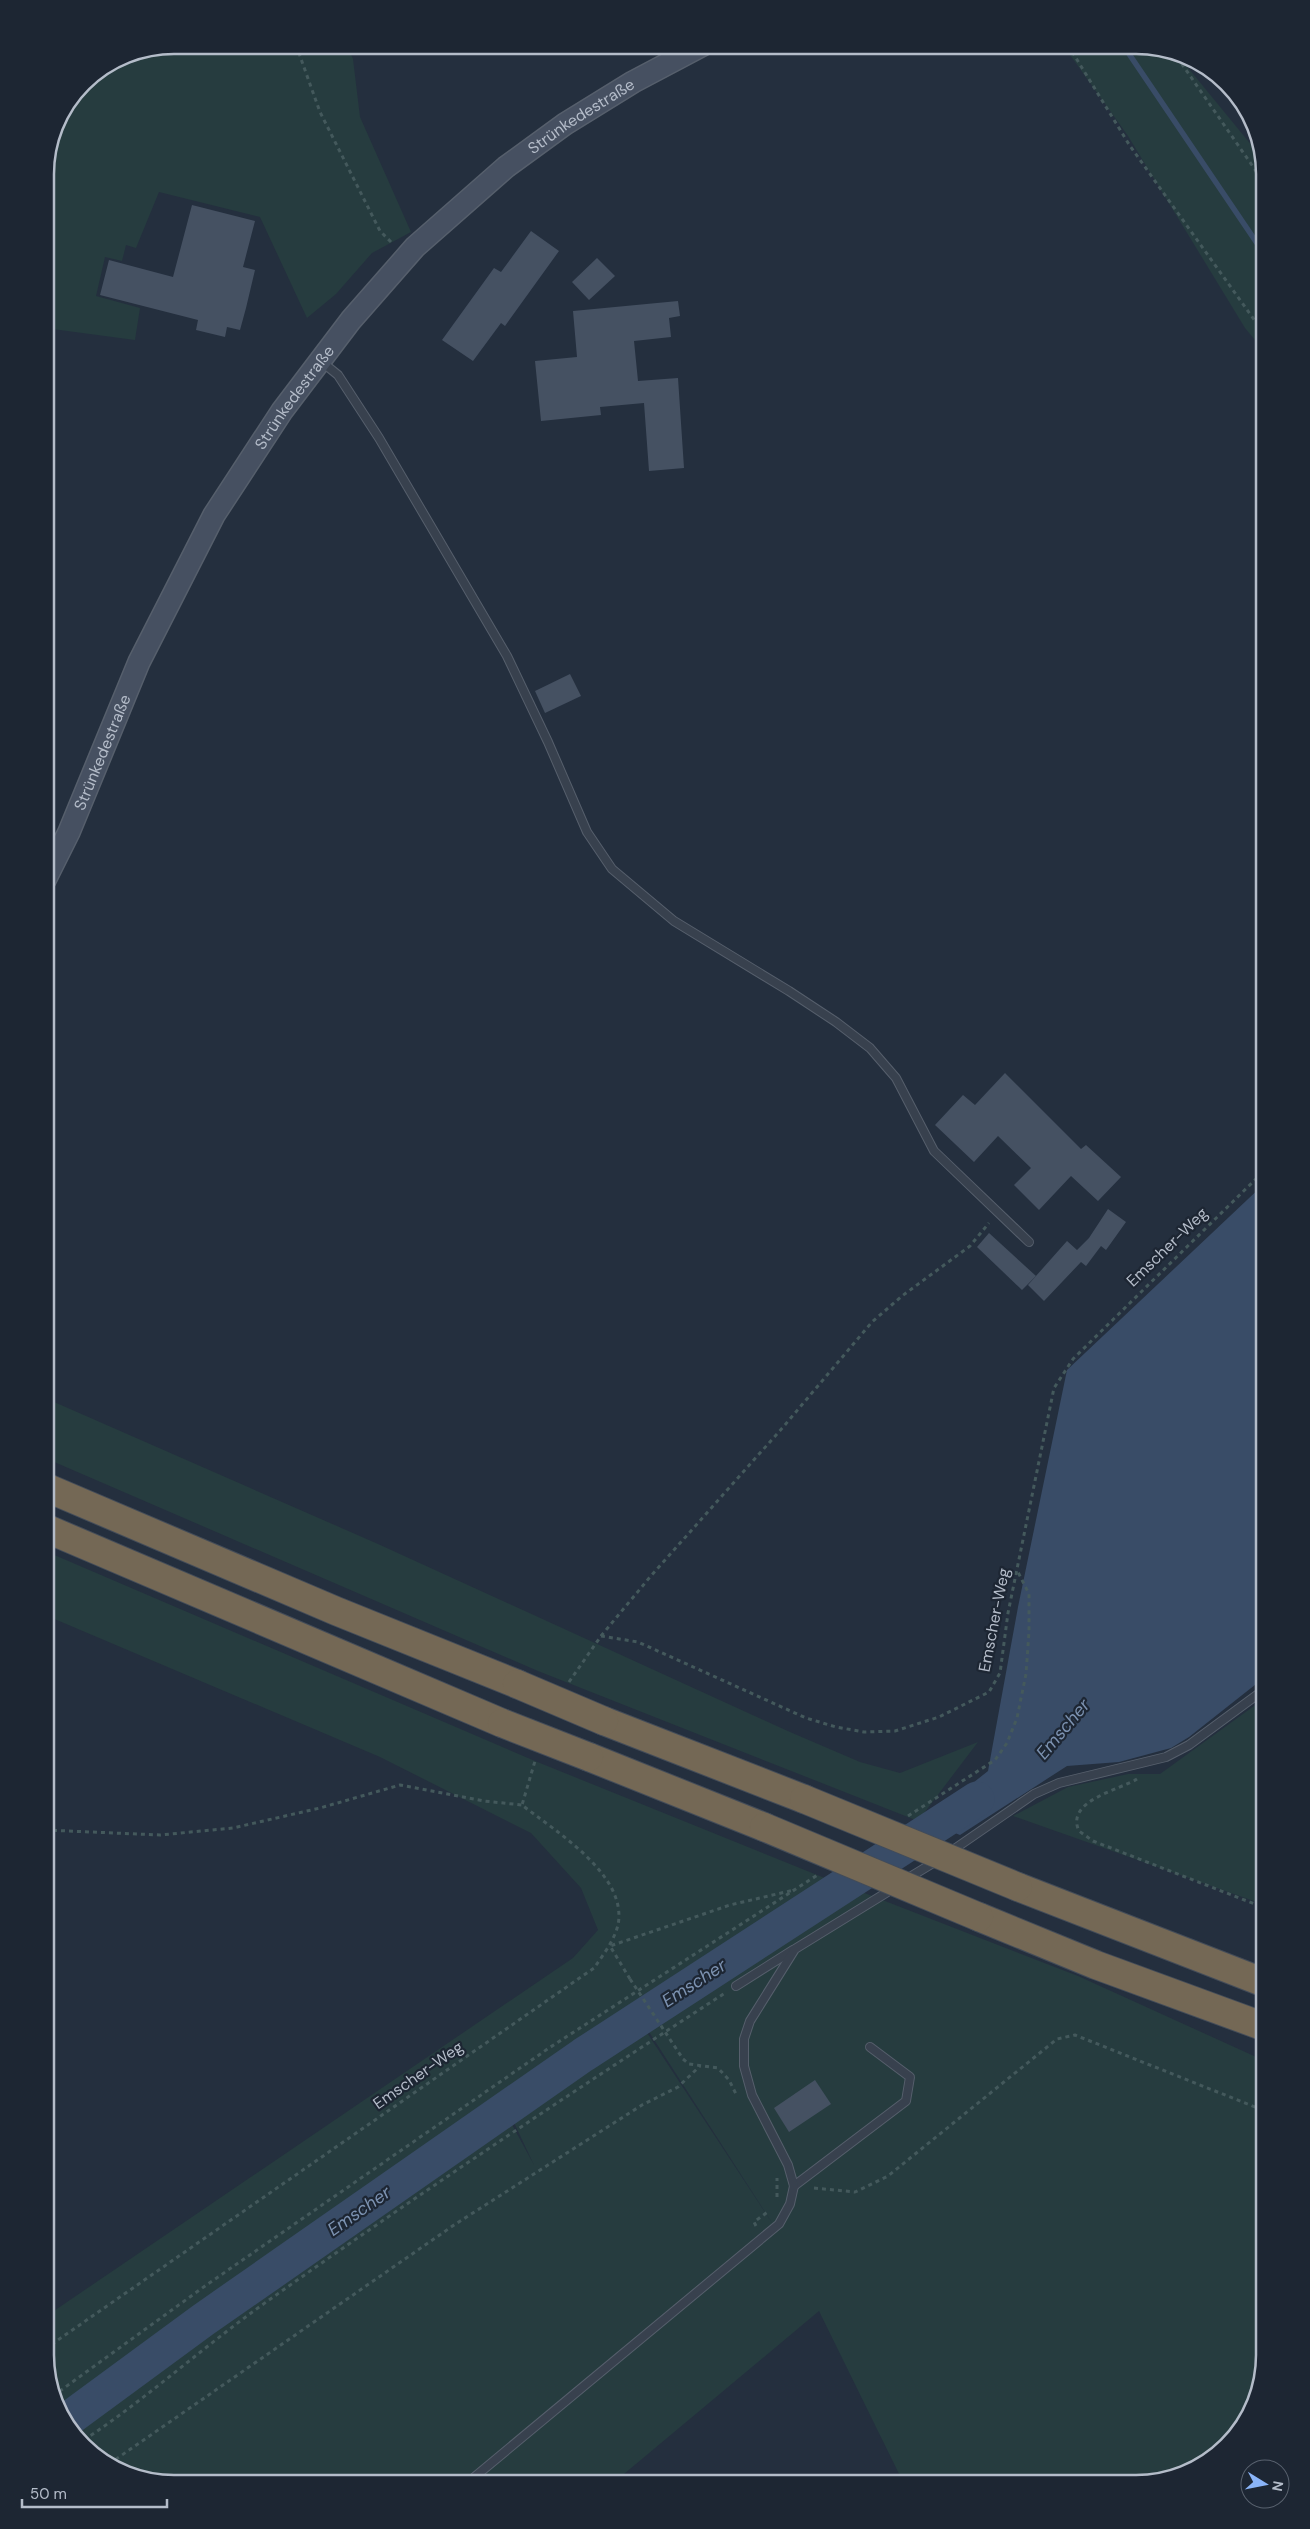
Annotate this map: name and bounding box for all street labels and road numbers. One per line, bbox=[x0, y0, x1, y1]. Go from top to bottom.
street label: Strünkedestraße bbox=[523, 73, 638, 158]
street label: Strünkedestraße bbox=[249, 341, 339, 453]
street label: Strünkedestraße bbox=[69, 691, 135, 813]
street label: Emscher-Weg bbox=[1122, 1203, 1212, 1291]
street label: Emscher-Weg bbox=[974, 1566, 1014, 1674]
street label: Emscher-Weg bbox=[369, 2036, 467, 2114]

